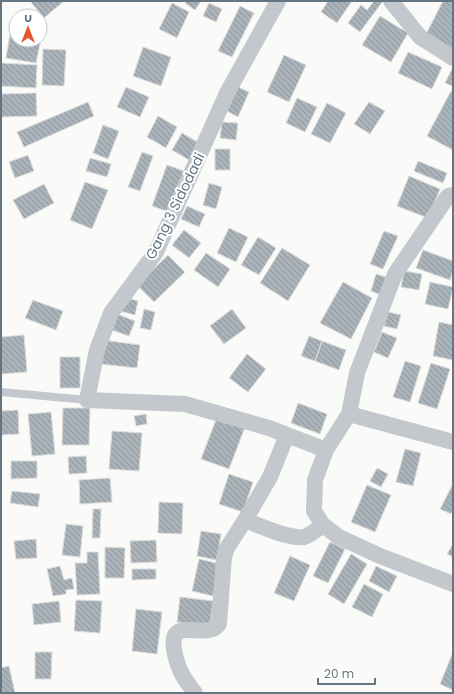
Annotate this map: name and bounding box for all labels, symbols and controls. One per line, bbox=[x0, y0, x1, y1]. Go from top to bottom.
north arrow bbox=[8, 8, 48, 48]
text: U bbox=[24, 10, 32, 26]
street label: Gang 3 Sidodadi bbox=[140, 149, 210, 263]
scale bar bbox=[318, 660, 375, 686]
text: 20 m bbox=[324, 665, 354, 682]

